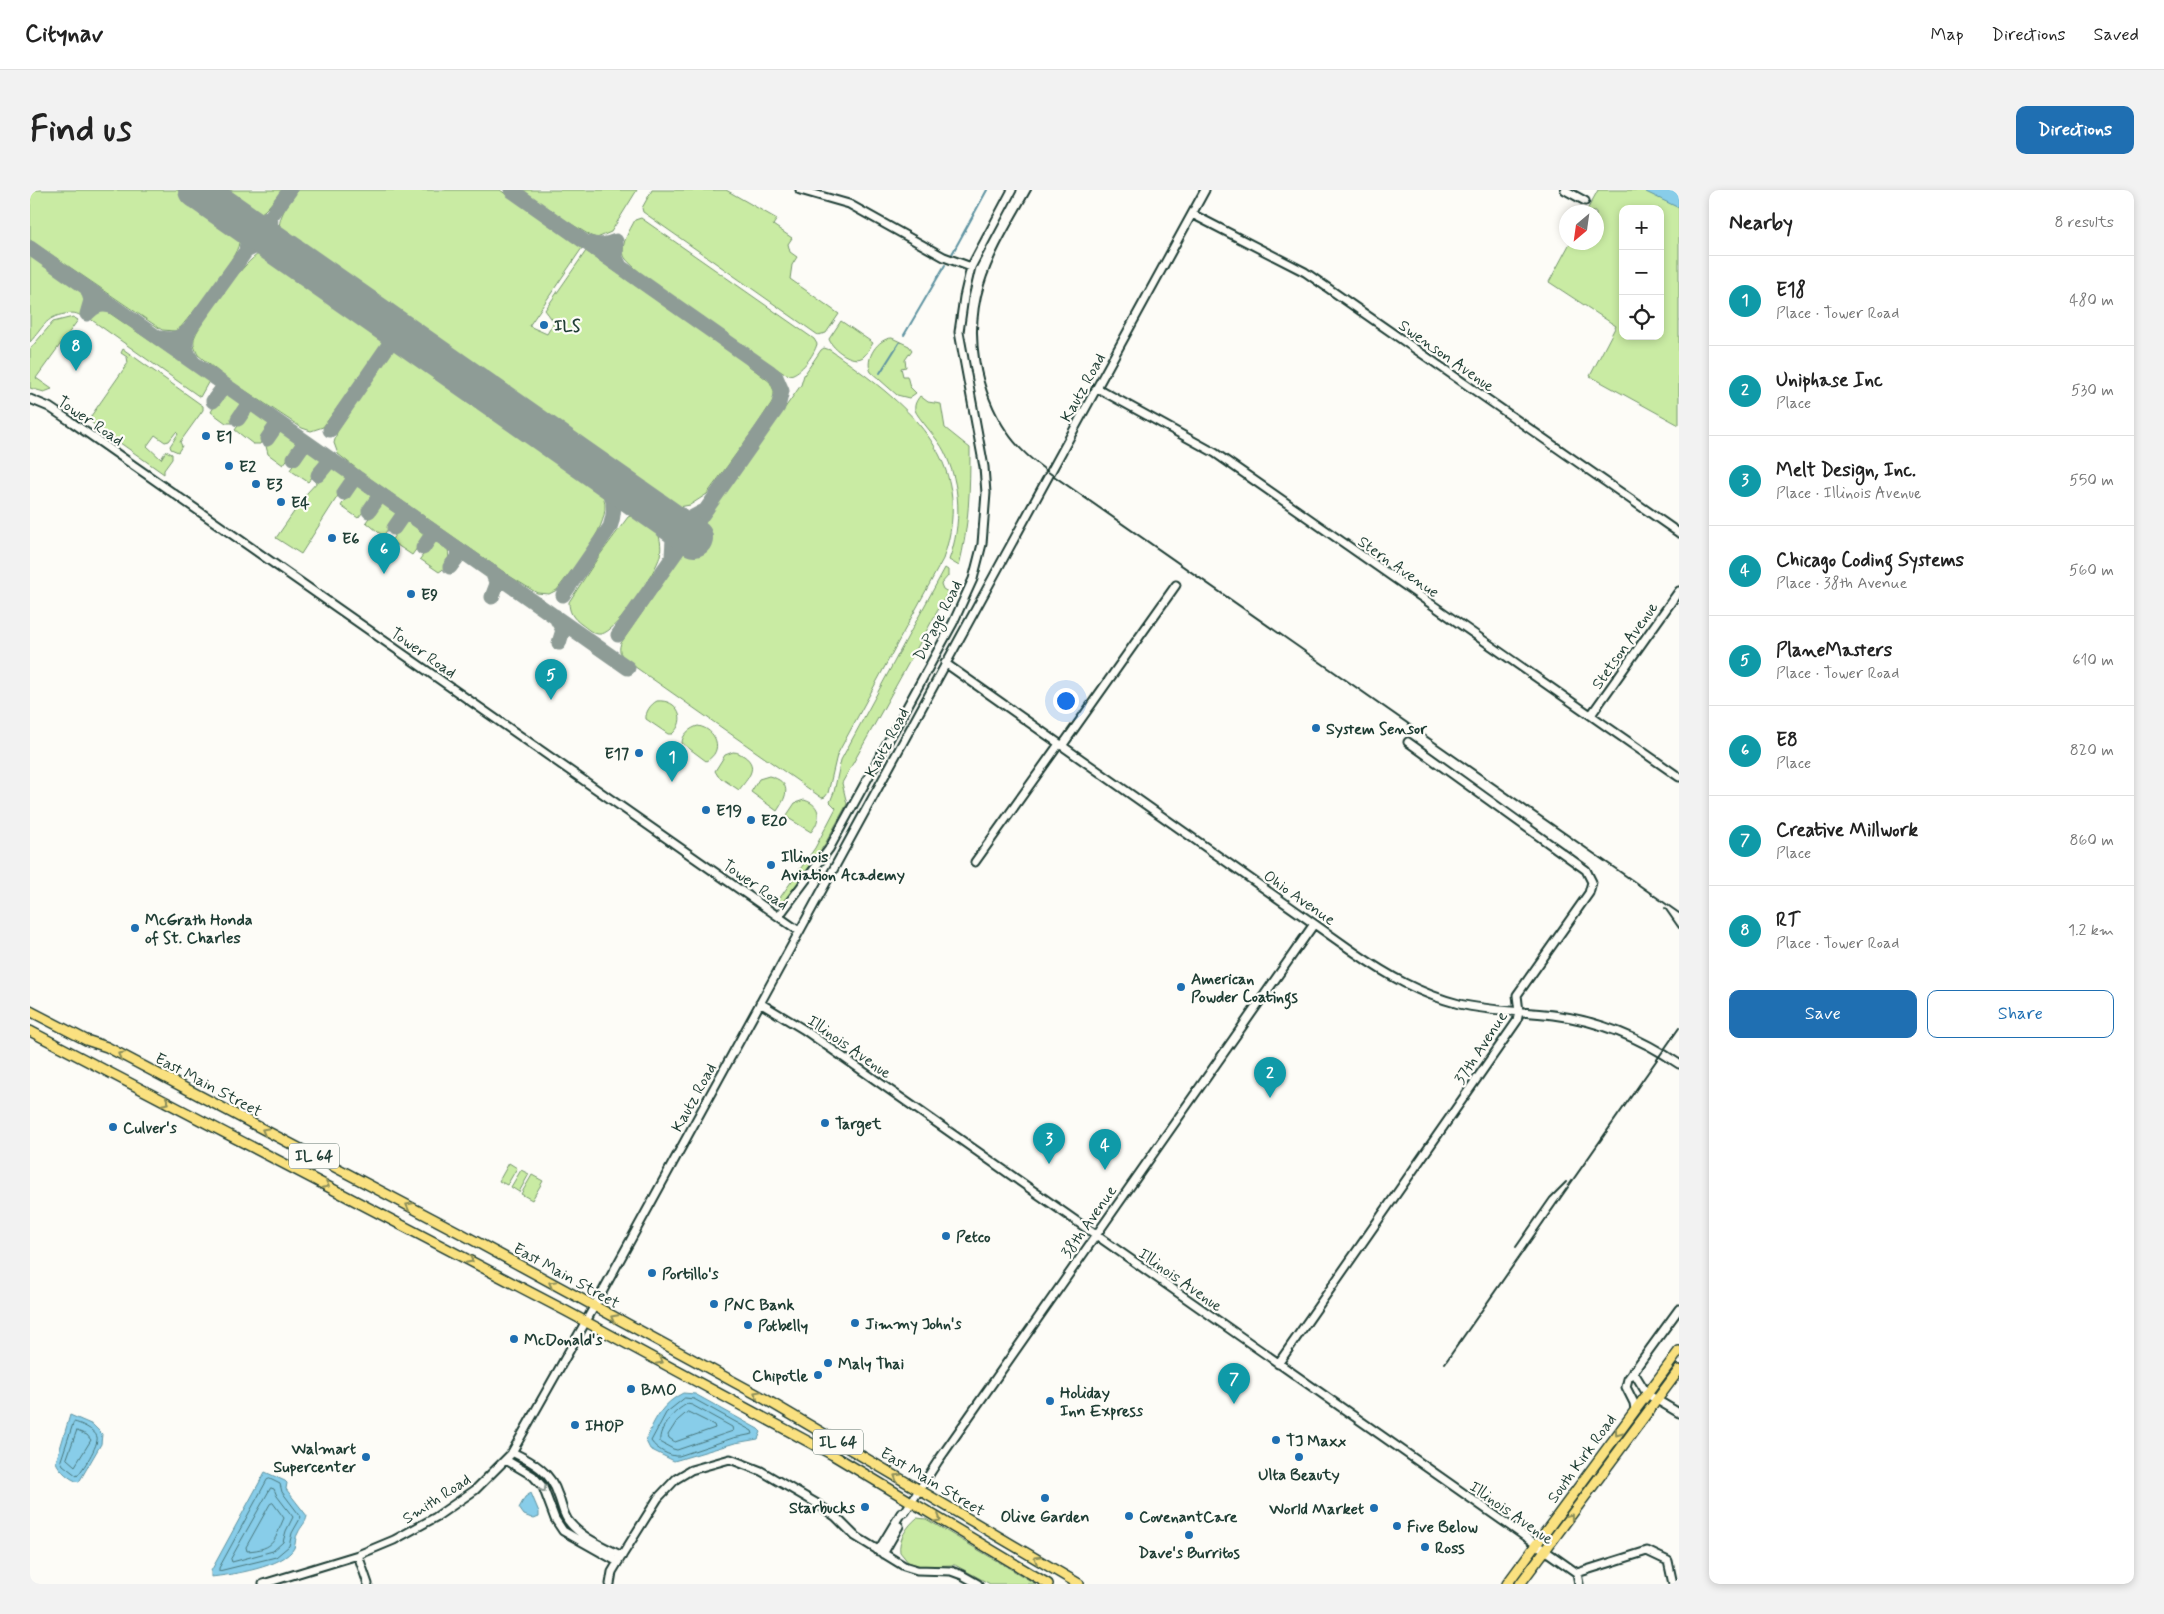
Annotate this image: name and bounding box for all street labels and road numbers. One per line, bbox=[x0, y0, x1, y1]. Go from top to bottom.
street label: Swenson Avenue bbox=[1394, 315, 1499, 397]
street label: Kautz Road bbox=[1056, 350, 1111, 426]
street label: Tower Road bbox=[53, 391, 127, 451]
street label: Stern Avenue bbox=[1353, 531, 1443, 603]
street label: DuPage Road bbox=[909, 577, 968, 665]
street label: Stetson Avenue bbox=[1587, 598, 1663, 694]
street label: Tower Road bbox=[386, 623, 460, 684]
street label: Kautz Road bbox=[860, 704, 914, 781]
street label: Tower Road bbox=[718, 855, 792, 916]
street label: Ohio Avenue bbox=[1259, 866, 1339, 931]
street label: 37th Avenue bbox=[1450, 1007, 1513, 1088]
street label: Illinois Avenue bbox=[803, 1011, 896, 1084]
street label: East Main Street bbox=[151, 1048, 266, 1123]
street label: Kautz Road bbox=[667, 1060, 722, 1136]
road number: IL 64 bbox=[289, 1144, 339, 1168]
street label: 38th Avenue bbox=[1057, 1181, 1122, 1262]
street label: East Main Street bbox=[509, 1238, 624, 1314]
street label: Illinois Avenue bbox=[1134, 1244, 1227, 1317]
street label: South Kirk Road bbox=[1543, 1410, 1622, 1507]
road number: IL 64 bbox=[813, 1430, 863, 1454]
street label: East Main Street bbox=[876, 1443, 989, 1522]
street label: Smith Road bbox=[399, 1469, 475, 1529]
street label: Illinois Avenue bbox=[1465, 1477, 1558, 1550]

